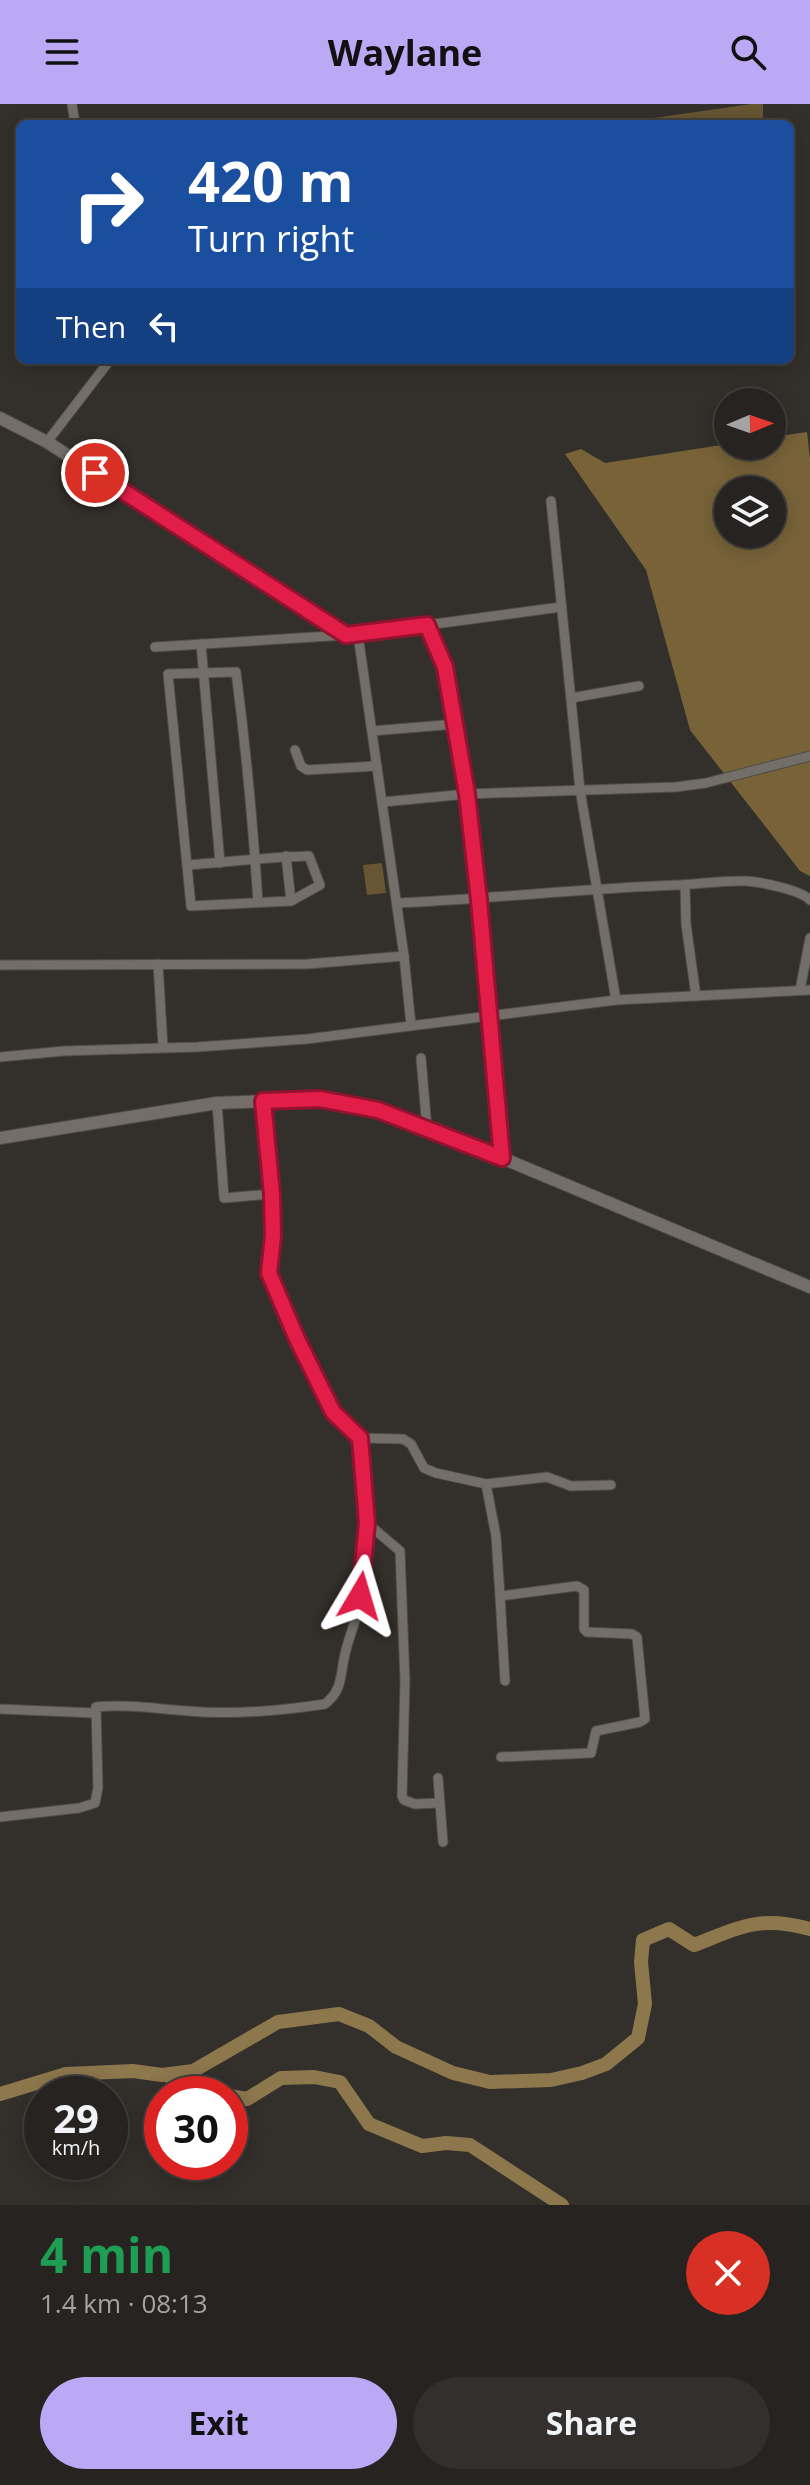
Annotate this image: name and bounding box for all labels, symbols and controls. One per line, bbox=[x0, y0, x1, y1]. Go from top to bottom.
text: Waylane bbox=[328, 28, 482, 77]
icon: menu bbox=[40, 30, 84, 74]
icon: search bbox=[726, 30, 770, 74]
text: 420 m bbox=[188, 142, 354, 218]
icon: right bbox=[56, 152, 160, 256]
text: Turn right bbox=[188, 214, 354, 263]
icon: left bbox=[142, 304, 186, 348]
text: Then bbox=[56, 306, 126, 347]
north arrow bbox=[714, 388, 786, 460]
map controls bbox=[714, 388, 786, 548]
pin bbox=[61, 439, 129, 507]
icon: arrive bbox=[73, 451, 117, 495]
button: layers bbox=[714, 476, 786, 548]
position arrow bbox=[318, 1554, 402, 1638]
speed limit sign: 30 bbox=[144, 2076, 248, 2180]
text: 29 bbox=[53, 2090, 99, 2145]
text: km/h bbox=[52, 2134, 100, 2161]
text: 4 min bbox=[40, 2222, 173, 2287]
button: close bbox=[686, 2231, 770, 2315]
text: 1.4 km · 08:13 bbox=[40, 2285, 208, 2321]
button: Exit bbox=[40, 2377, 397, 2469]
button: Share bbox=[413, 2377, 770, 2469]

